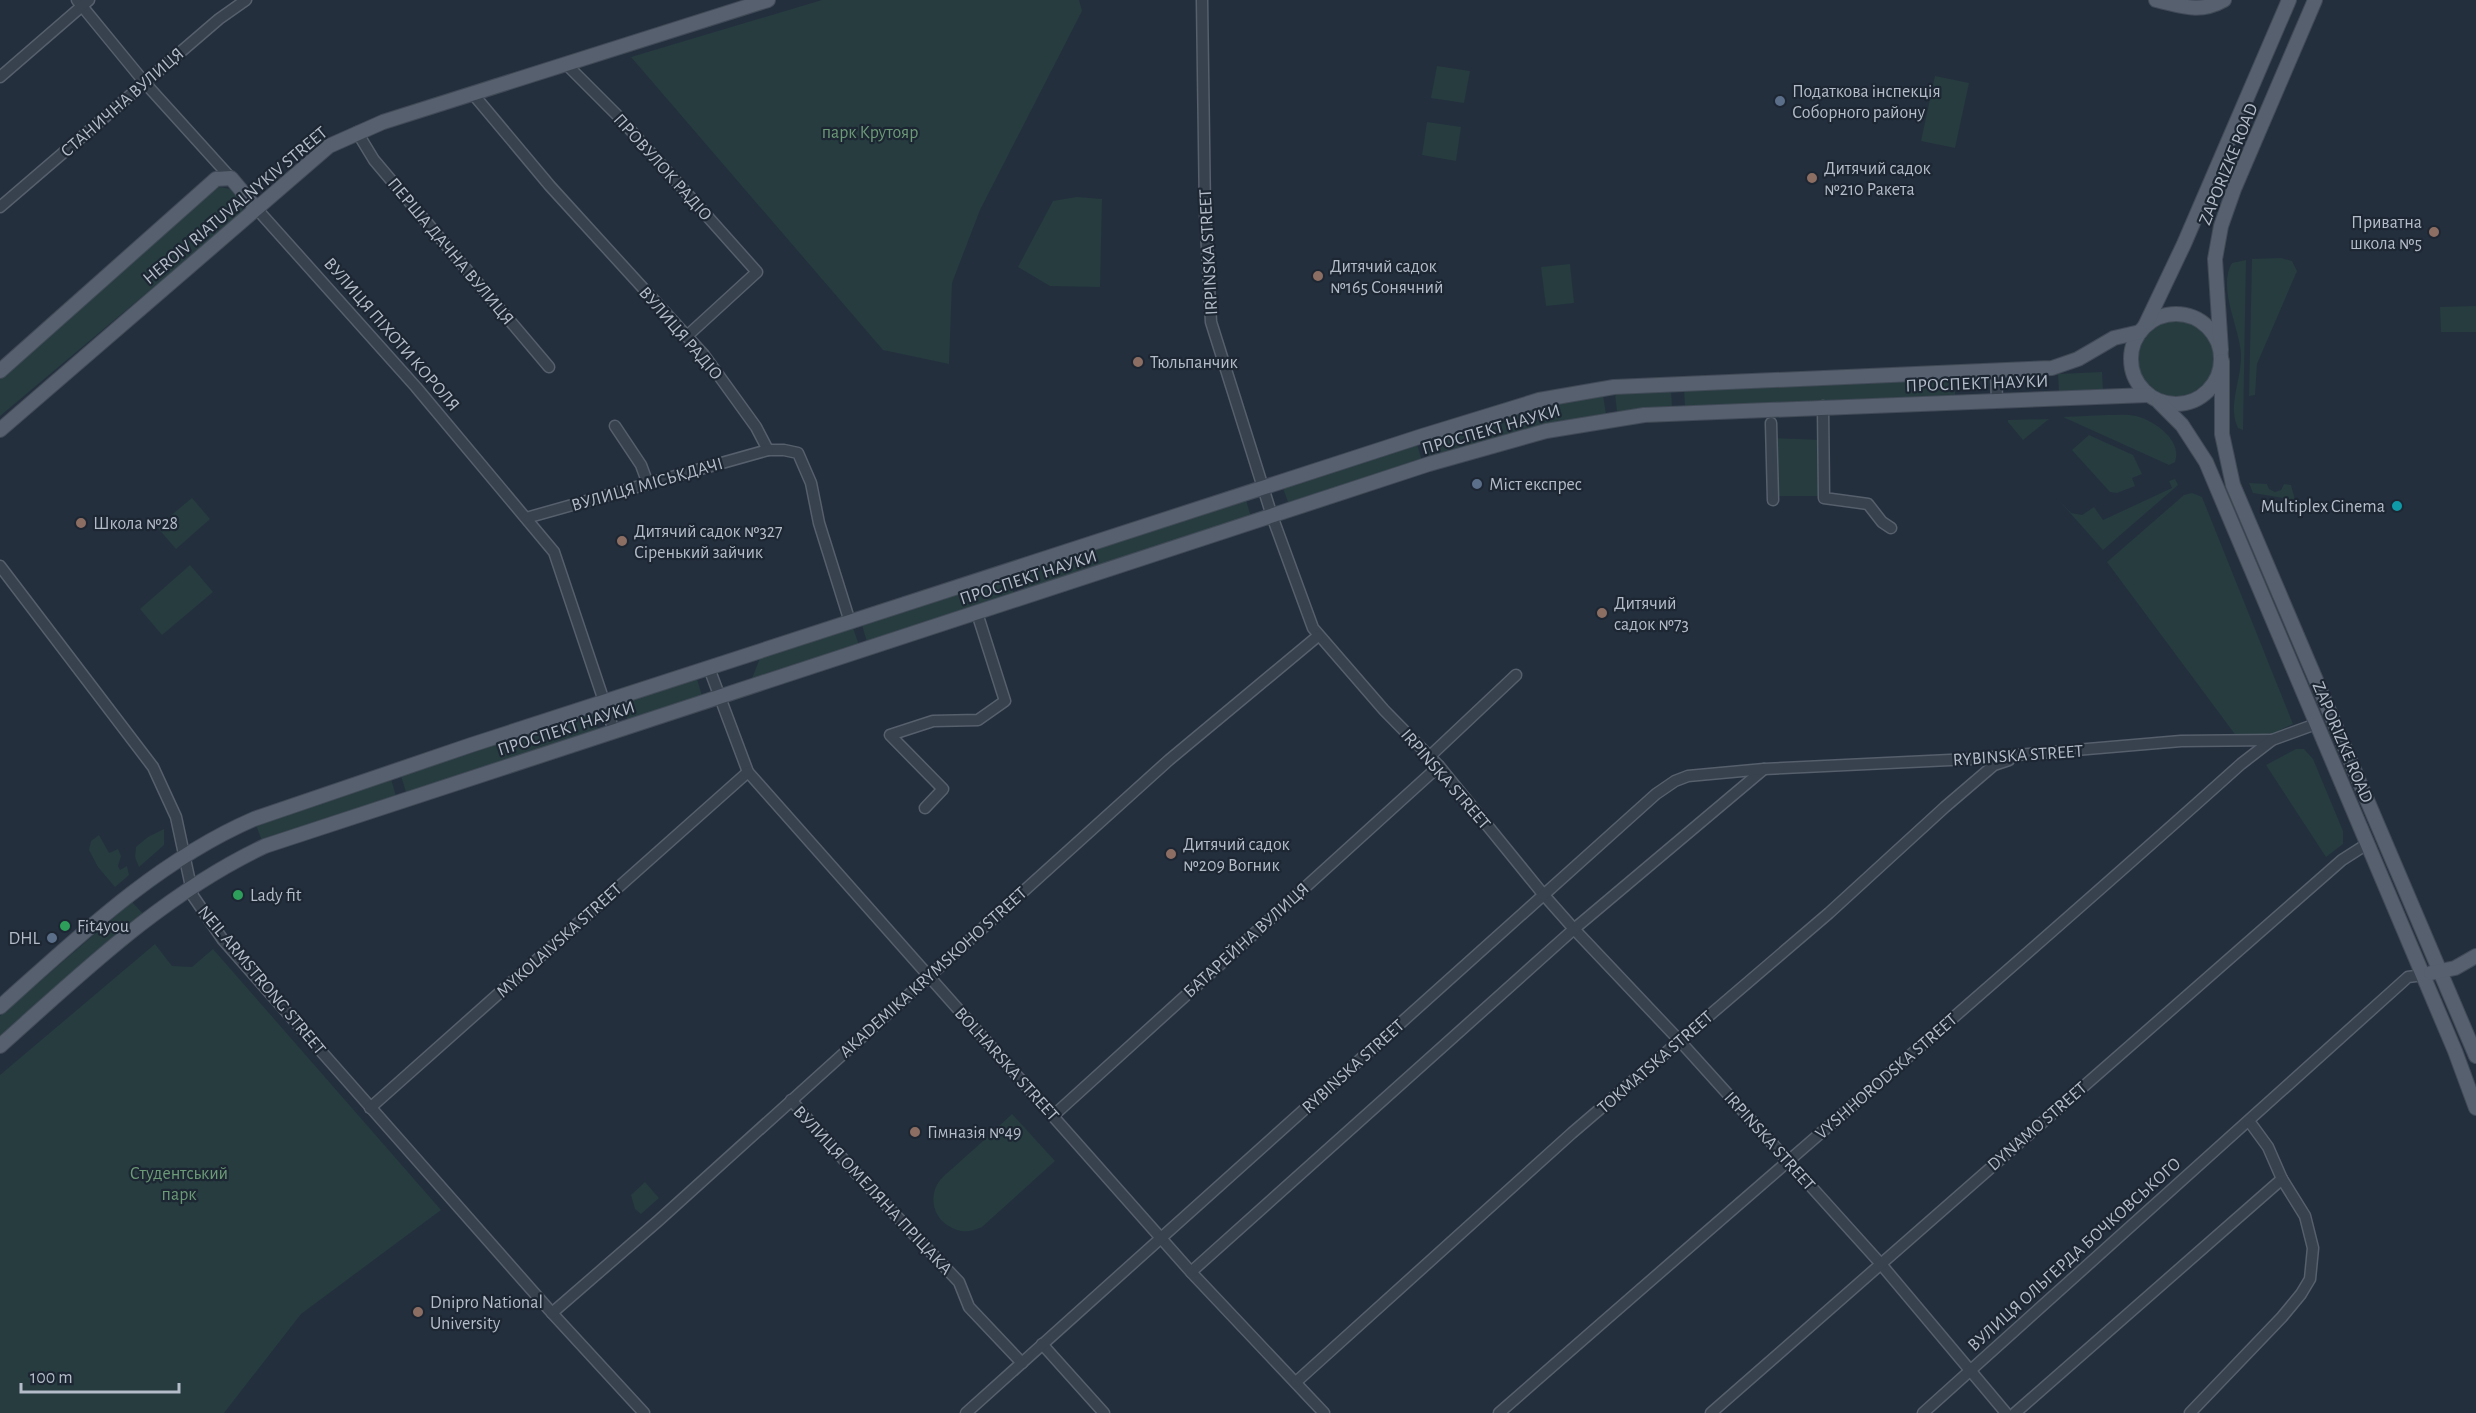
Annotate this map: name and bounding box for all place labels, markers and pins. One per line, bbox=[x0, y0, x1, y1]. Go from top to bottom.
place label: Податкова інспекція Соборного району bbox=[1792, 83, 1941, 122]
marker: Податкова інспекція Соборного району bbox=[1773, 94, 1787, 108]
place label: Дитячий садок №210 Ракета bbox=[1824, 160, 1931, 199]
marker: Дитячий садок №210 Ракета bbox=[1805, 171, 1819, 185]
place label: Приватна школа №5 bbox=[2350, 214, 2422, 253]
marker: Приватна школа №5 bbox=[2427, 225, 2441, 239]
place label: Дитячий садок №165 Сонячний bbox=[1330, 258, 1444, 297]
marker: Дитячий садок №165 Сонячний bbox=[1311, 269, 1325, 283]
place label: Тюльпанчик bbox=[1150, 354, 1239, 372]
marker: Тюльпанчик bbox=[1131, 355, 1145, 369]
place label: Міст експрес bbox=[1489, 476, 1582, 494]
marker: Міст експрес bbox=[1470, 477, 1484, 491]
place label: Multiplex Cinema bbox=[2261, 498, 2385, 516]
marker: Multiplex Cinema bbox=[2390, 499, 2404, 513]
place label: Школа №28 bbox=[93, 515, 178, 533]
marker: Школа №28 bbox=[74, 516, 88, 530]
place label: Дитячий садок №327 Сіренький зайчик bbox=[634, 523, 783, 562]
marker: Дитячий садок №327 Сіренький зайчик bbox=[615, 534, 629, 548]
place label: Дитячий садок №73 bbox=[1614, 595, 1689, 634]
marker: Дитячий садок №73 bbox=[1595, 606, 1609, 620]
place label: Дитячий садок №209 Вогник bbox=[1183, 836, 1290, 875]
marker: Дитячий садок №209 Вогник bbox=[1164, 847, 1178, 861]
place label: Lady fit bbox=[250, 887, 302, 905]
marker: Lady fit bbox=[231, 888, 245, 902]
place label: Fit4you bbox=[77, 918, 129, 936]
marker: Fit4you bbox=[58, 919, 72, 933]
place label: DHL bbox=[9, 930, 41, 948]
marker: DHL bbox=[45, 931, 59, 945]
place label: Гімназія №49 bbox=[927, 1124, 1022, 1142]
marker: Гімназія №49 bbox=[908, 1125, 922, 1139]
place label: Dnipro National University bbox=[430, 1294, 543, 1333]
marker: Dnipro National University bbox=[411, 1305, 425, 1319]

